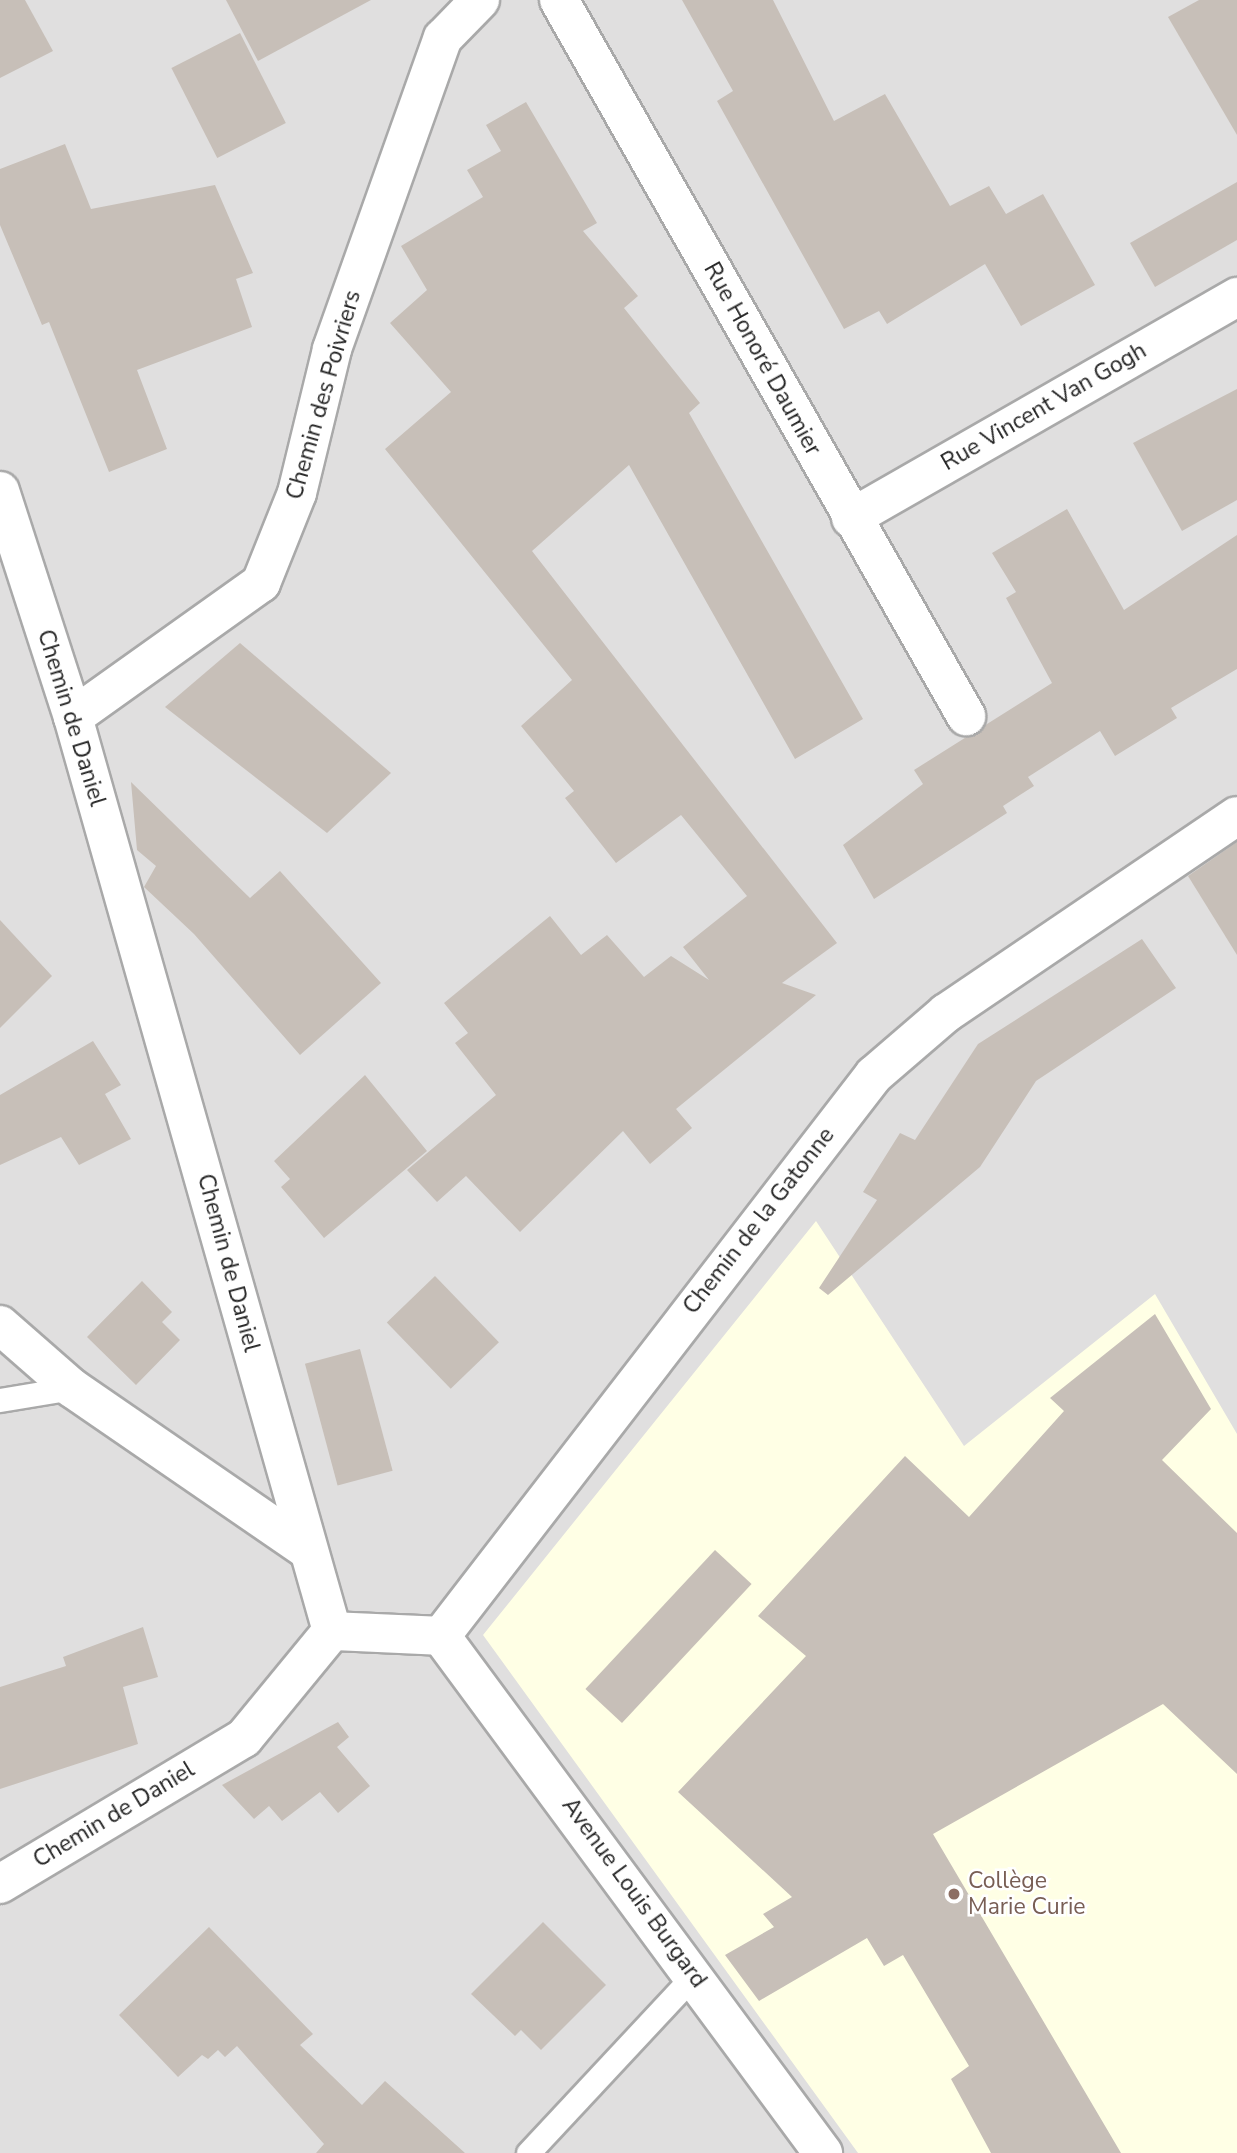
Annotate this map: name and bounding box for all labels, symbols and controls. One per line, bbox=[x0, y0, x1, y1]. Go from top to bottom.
street label: Rue Honoré Daumier bbox=[697, 258, 827, 460]
street label: Chemin des Poivriers bbox=[281, 287, 367, 503]
street label: Rue Vincent Van Gogh bbox=[937, 337, 1151, 477]
street label: Chemin de Daniel bbox=[31, 626, 111, 810]
street label: Chemin de la Gatonne bbox=[678, 1122, 840, 1320]
street label: Chemin de Daniel bbox=[191, 1171, 265, 1355]
street label: Chemin de Daniel bbox=[28, 1756, 200, 1874]
street label: Avenue Louis Burgard bbox=[556, 1793, 712, 1993]
place label: Collège Marie Curie bbox=[968, 1867, 1085, 1921]
marker: Collège Marie Curie bbox=[946, 1886, 962, 1902]

